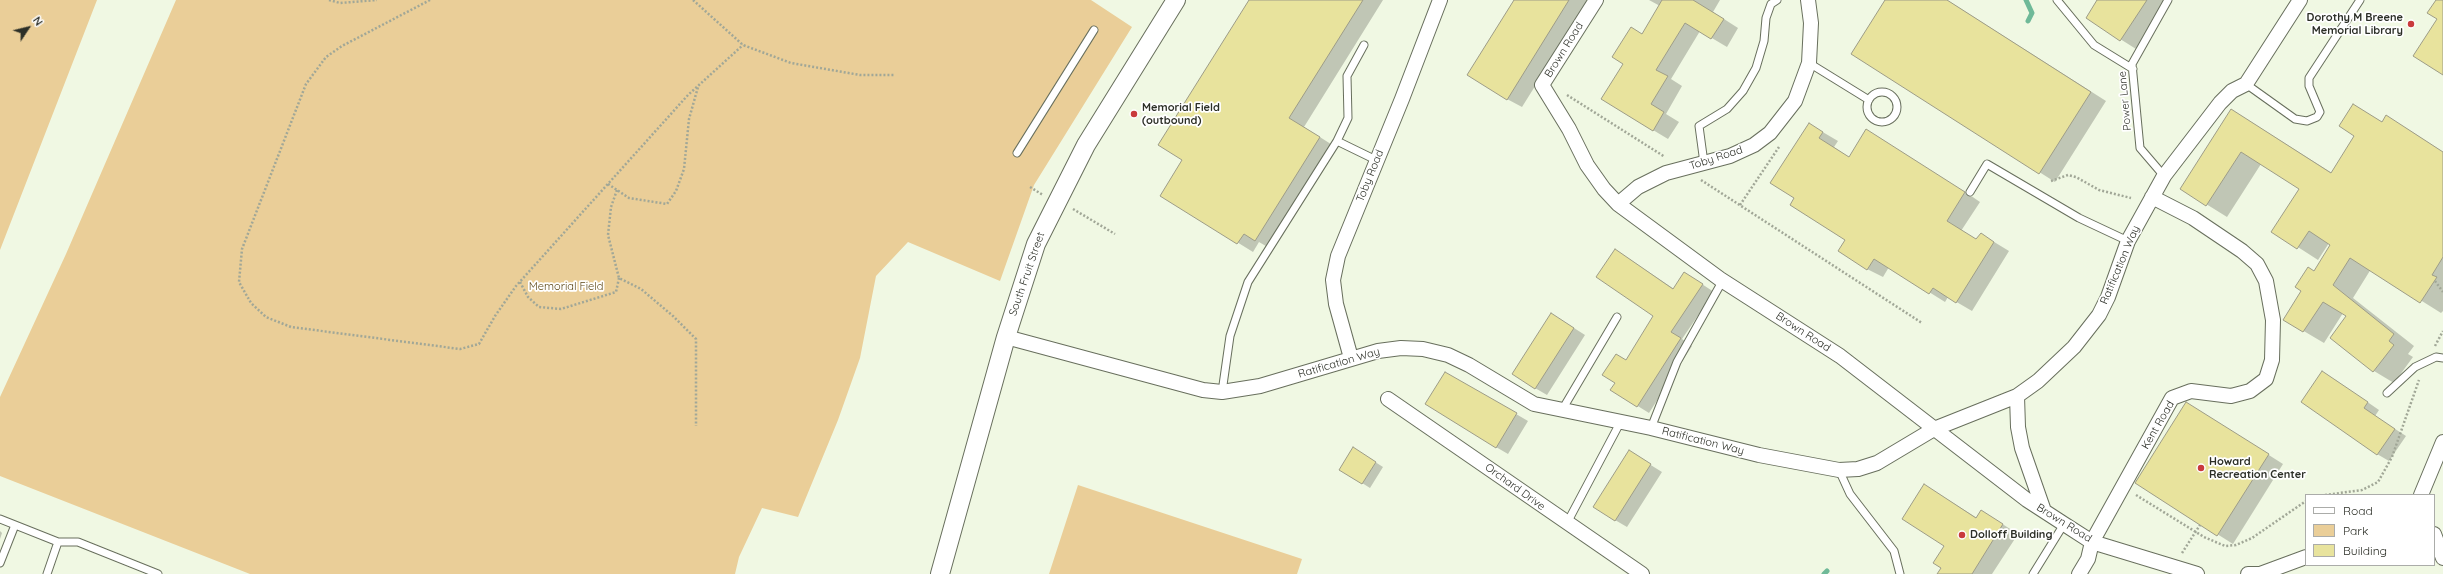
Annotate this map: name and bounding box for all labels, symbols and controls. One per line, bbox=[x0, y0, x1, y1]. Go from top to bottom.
north arrow bbox=[8, 8, 48, 48]
place label: Dorothy M Breene Memorial Library bbox=[2307, 11, 2403, 37]
text: N bbox=[30, 14, 46, 28]
marker: Dorothy M Breene Memorial Library bbox=[2406, 19, 2416, 29]
street label: Brown Road bbox=[1542, 20, 1586, 80]
street label: Power Lane bbox=[2116, 71, 2134, 131]
place label: Memorial Field (outbound) bbox=[1142, 101, 1220, 127]
marker: Memorial Field (outbound) bbox=[1129, 109, 1139, 119]
street label: Toby Road bbox=[1688, 143, 1744, 173]
street label: Toby Road bbox=[1354, 148, 1386, 204]
street label: Ratification Way bbox=[2097, 224, 2143, 306]
street label: South Fruit Street bbox=[1006, 230, 1048, 318]
park label: Memorial Field bbox=[529, 280, 603, 294]
street label: Brown Road bbox=[1773, 309, 1833, 355]
street label: Ratification Way bbox=[1297, 345, 1381, 381]
street label: Kent Road bbox=[2139, 398, 2177, 452]
street label: Ratification Way bbox=[1660, 424, 1746, 458]
place label: Howard Recreation Center bbox=[2209, 455, 2306, 481]
street label: Orchard Drive bbox=[1482, 461, 1548, 513]
marker: Howard Recreation Center bbox=[2196, 463, 2206, 473]
legend bbox=[2305, 494, 2435, 566]
street label: Brown Road bbox=[2034, 501, 2094, 545]
text: Road bbox=[2343, 503, 2373, 518]
text: Park bbox=[2343, 523, 2368, 538]
place label: Dolloff Building bbox=[1970, 528, 2052, 542]
marker: Dolloff Building bbox=[1957, 530, 1967, 540]
text: Building bbox=[2343, 543, 2387, 558]

